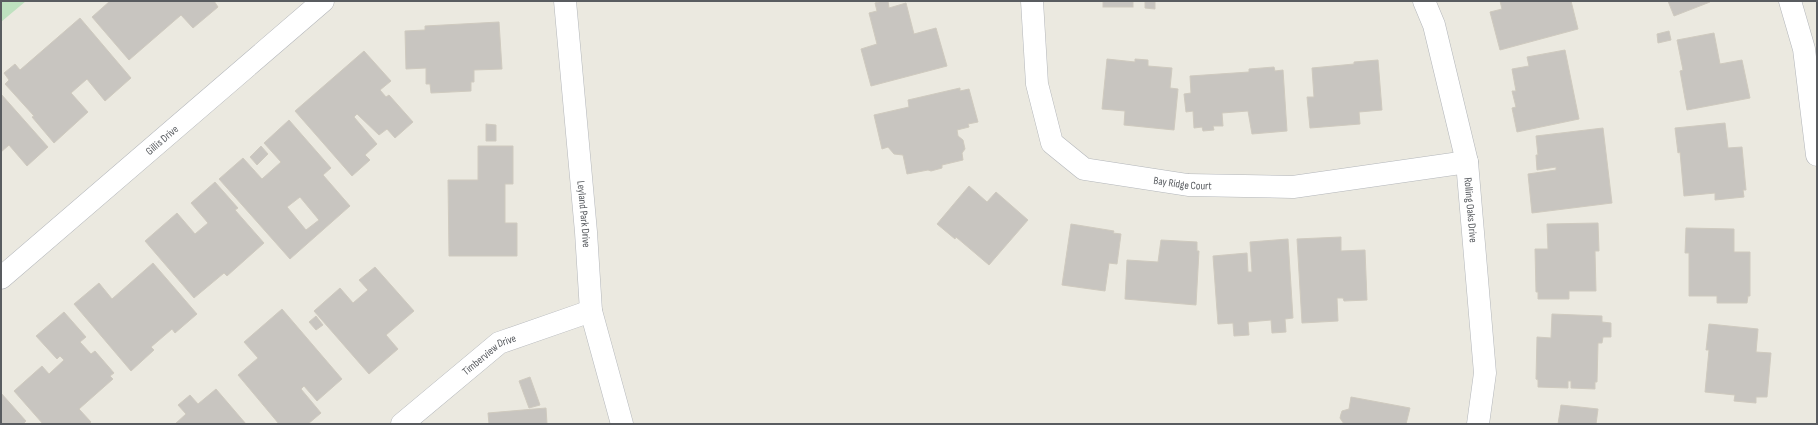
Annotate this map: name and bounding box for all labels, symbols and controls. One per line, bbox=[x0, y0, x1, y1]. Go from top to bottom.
street label: Gillis Drive bbox=[143, 122, 181, 157]
street label: Bay Ridge Court bbox=[1153, 173, 1213, 192]
street label: Rolling Oaks Drive bbox=[1462, 177, 1480, 243]
street label: Leyland Park Drive bbox=[575, 180, 593, 248]
street label: Timberview Drive bbox=[459, 331, 518, 378]

